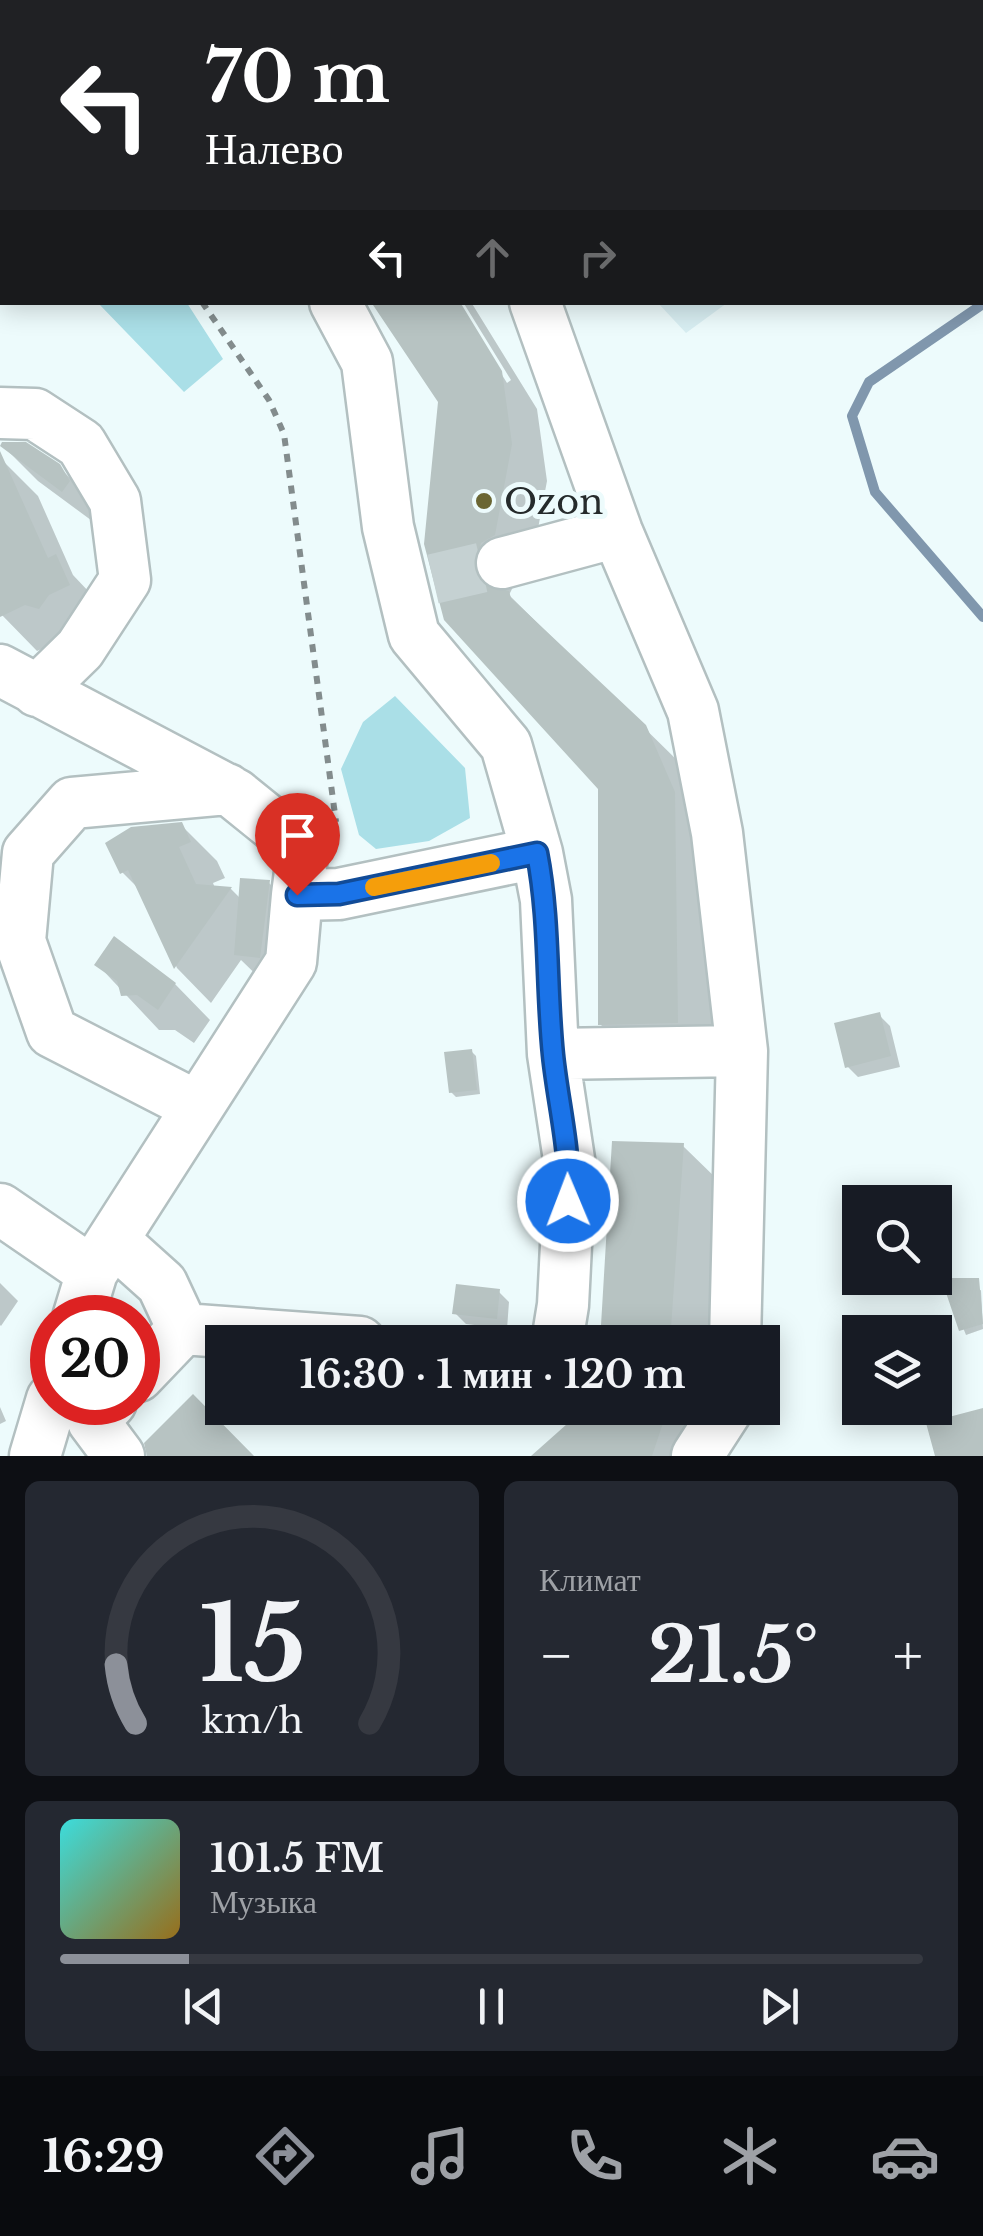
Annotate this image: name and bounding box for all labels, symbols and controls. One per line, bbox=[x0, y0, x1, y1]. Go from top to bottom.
text: 70 m bbox=[205, 34, 390, 121]
icon: left bbox=[40, 40, 170, 170]
text: Налево bbox=[205, 120, 344, 176]
icon: left bbox=[360, 230, 415, 285]
icon: ahead bbox=[465, 230, 520, 285]
icon: right bbox=[570, 230, 625, 285]
place label: Ozon bbox=[504, 480, 603, 523]
marker: Ozon bbox=[473, 490, 495, 512]
pin bbox=[255, 793, 340, 896]
icon: arrive bbox=[270, 808, 325, 863]
position arrow bbox=[516, 1149, 620, 1253]
map controls bbox=[842, 1185, 952, 1425]
button: search bbox=[842, 1185, 952, 1295]
speed limit sign: 20 bbox=[30, 1295, 160, 1425]
button: layers bbox=[842, 1315, 952, 1425]
text: 16:30 · 1 мин · 120 m bbox=[299, 1351, 686, 1398]
text: Климат bbox=[539, 1560, 641, 1600]
text: 15 bbox=[198, 1580, 306, 1709]
text: 21.5° bbox=[648, 1609, 819, 1702]
text: − bbox=[539, 1622, 574, 1690]
text: + bbox=[893, 1622, 923, 1690]
text: km/h bbox=[201, 1698, 303, 1743]
text: 101.5 FM bbox=[210, 1835, 384, 1882]
text: Музыка bbox=[210, 1882, 317, 1922]
icon: previous bbox=[176, 1979, 231, 2034]
icon: pause bbox=[464, 1979, 519, 2034]
icon: next bbox=[752, 1979, 807, 2034]
icon: directions bbox=[250, 2121, 320, 2191]
icon: music bbox=[405, 2121, 475, 2191]
icon: phone bbox=[560, 2121, 630, 2191]
icon: climate bbox=[715, 2121, 785, 2191]
icon: car bbox=[870, 2121, 940, 2191]
text: 16:29 bbox=[43, 2128, 165, 2184]

